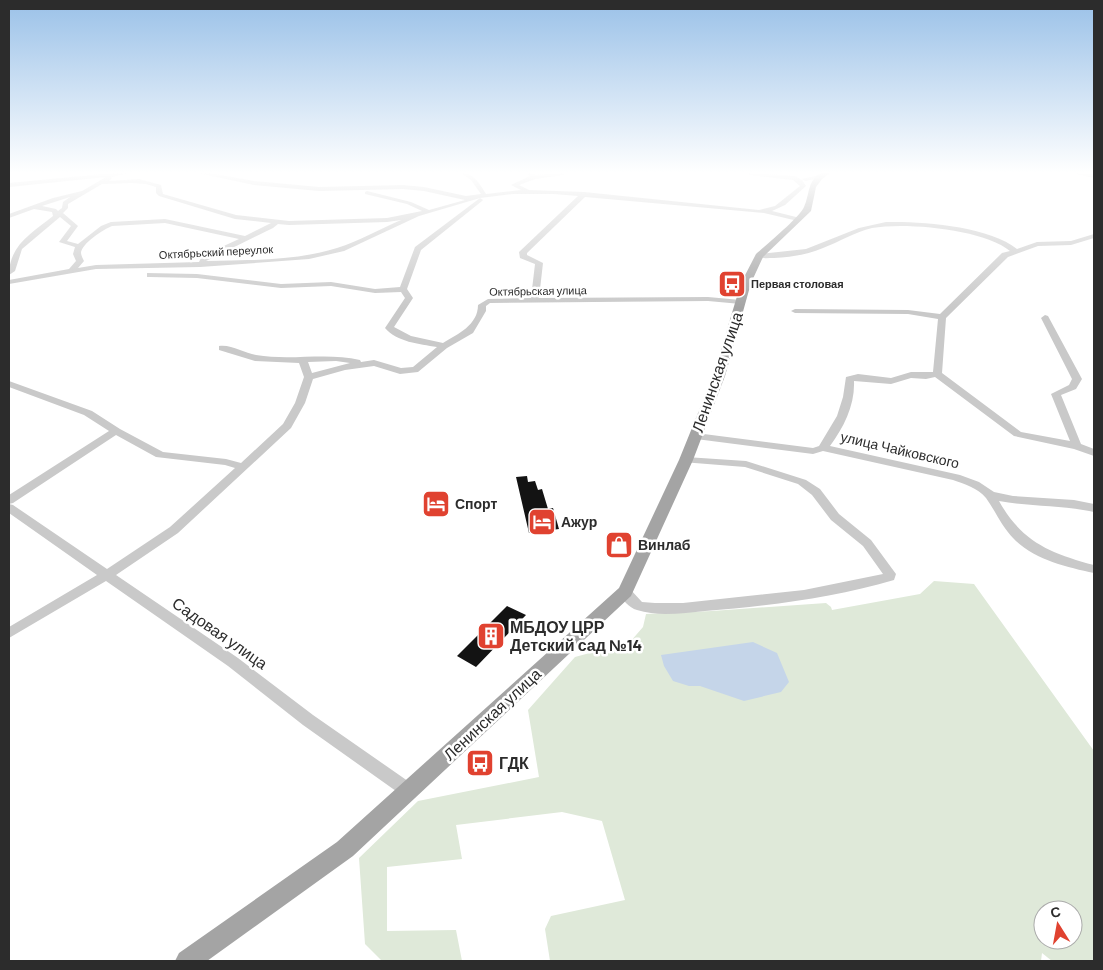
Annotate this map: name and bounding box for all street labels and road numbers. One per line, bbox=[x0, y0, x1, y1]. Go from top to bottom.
street label: Октябрьский переулок bbox=[159, 242, 274, 261]
street label: Октябрьская улица bbox=[489, 283, 588, 298]
street label: Ленинская улица bbox=[687, 309, 746, 435]
street label: улица Чайковского bbox=[839, 428, 961, 471]
street label: Садовая улица bbox=[169, 593, 272, 673]
street label: Ленинская улица bbox=[439, 664, 544, 764]

